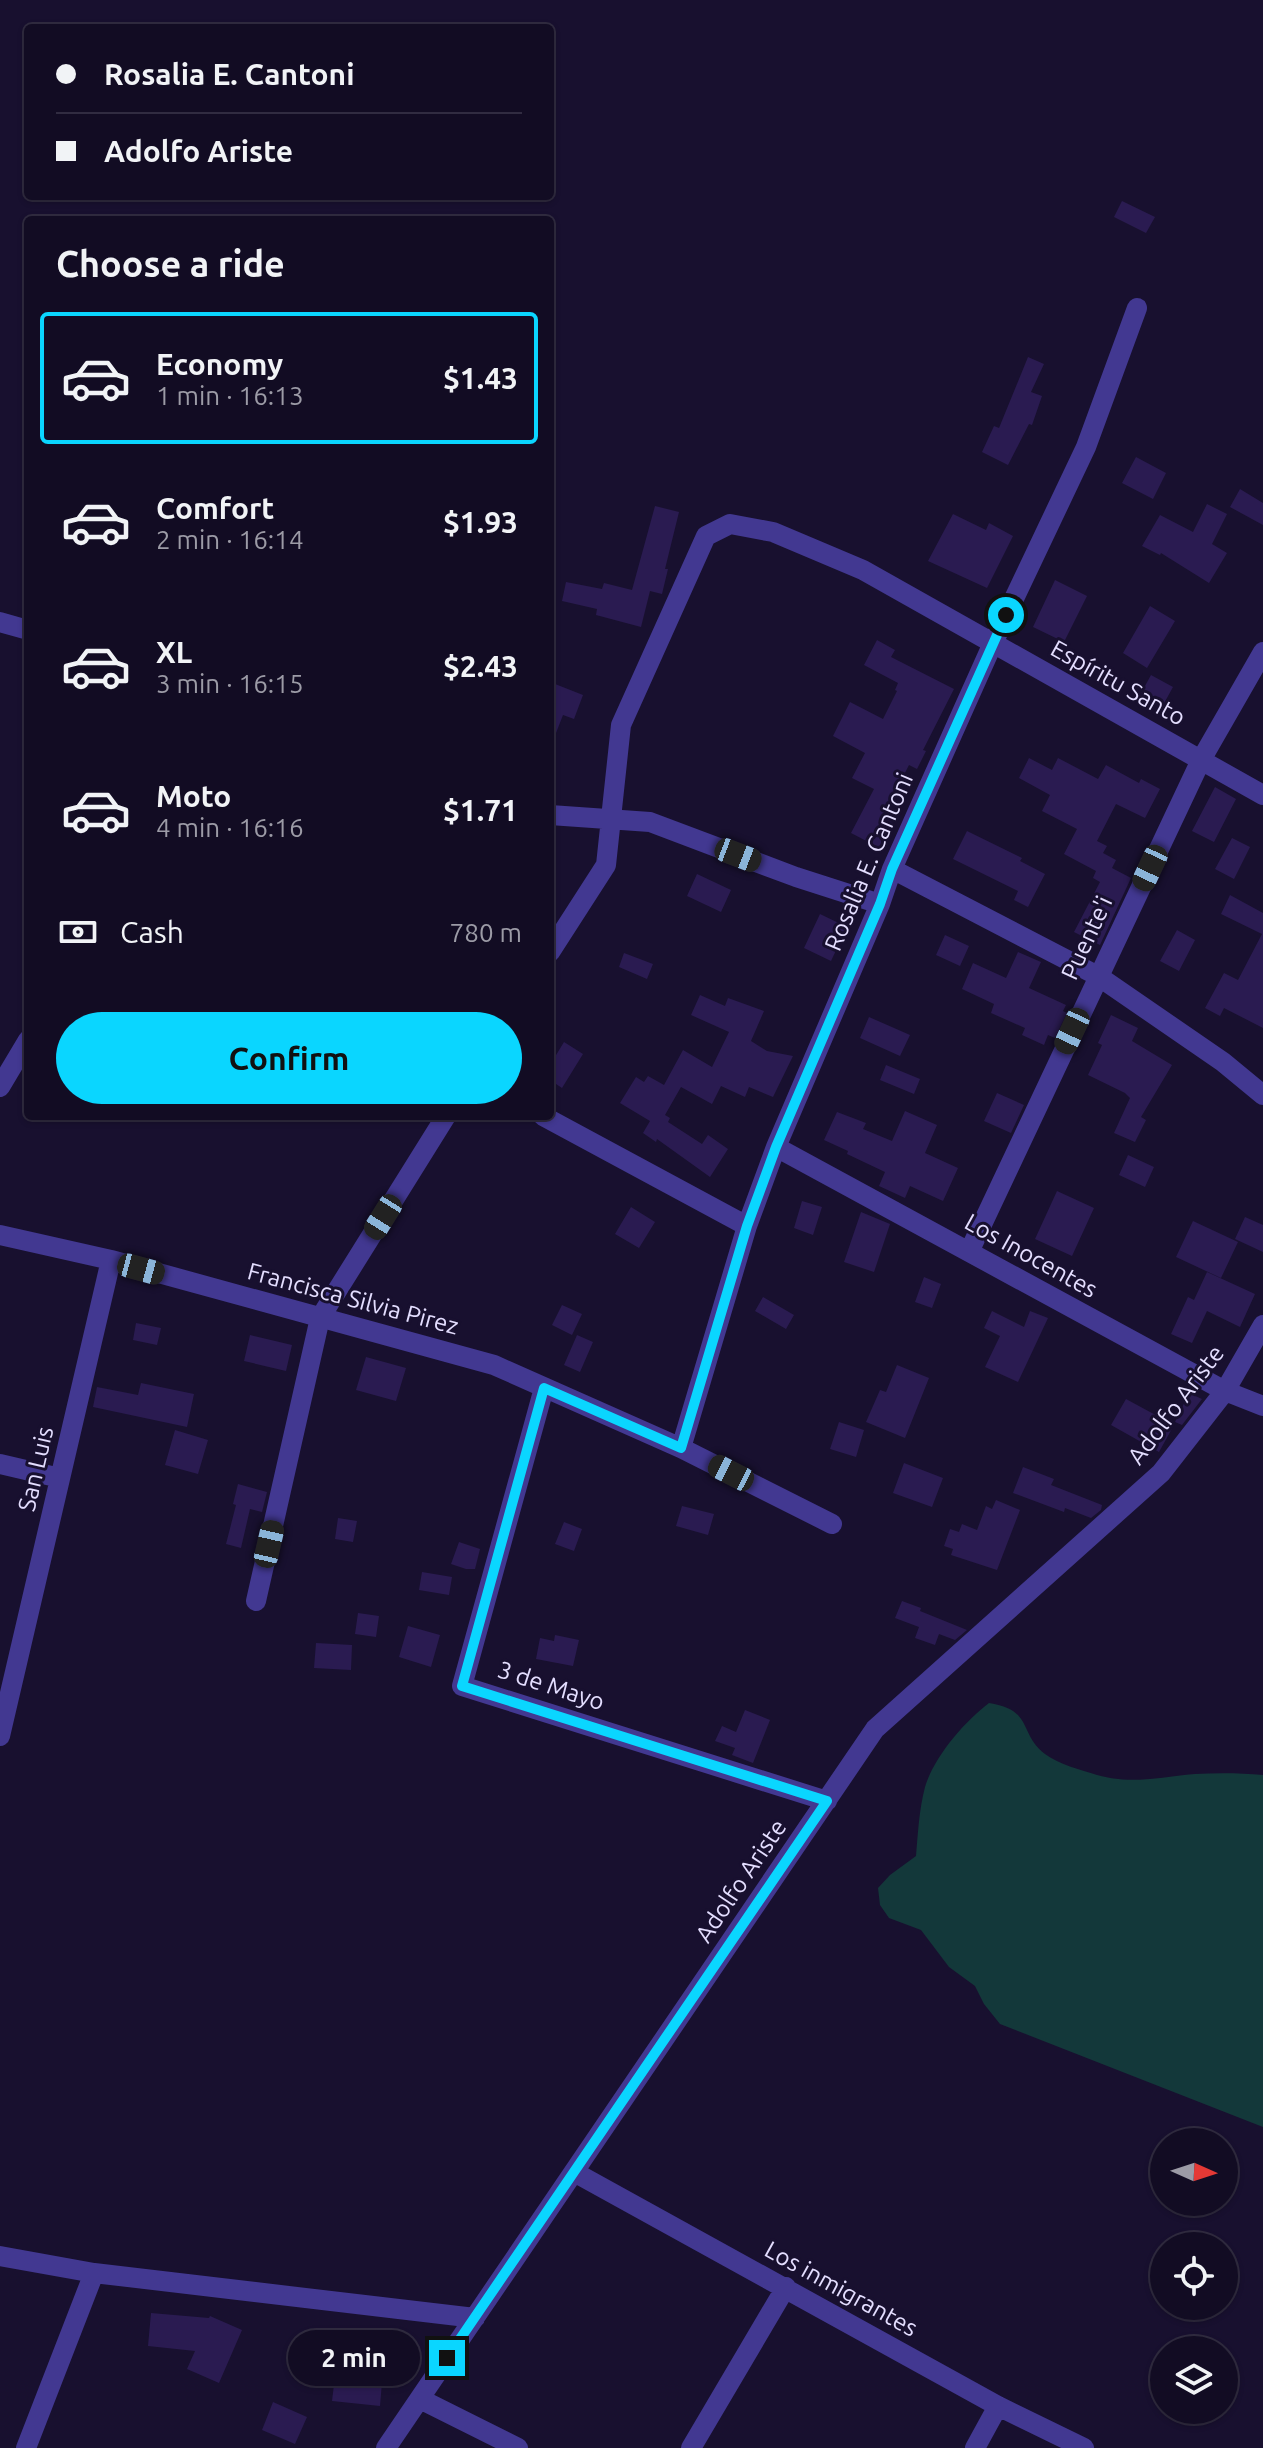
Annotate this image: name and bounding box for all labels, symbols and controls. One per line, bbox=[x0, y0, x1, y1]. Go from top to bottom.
text: Rosalia E. Cantoni bbox=[104, 57, 355, 91]
text: Adolfo Ariste bbox=[104, 134, 293, 168]
text: Choose a ride bbox=[56, 243, 285, 284]
icon: car bbox=[60, 342, 132, 414]
text: Economy bbox=[156, 347, 283, 381]
text: $1.43 bbox=[443, 361, 518, 395]
text: 1 min · 16:13 bbox=[156, 381, 304, 410]
icon: car bbox=[60, 486, 132, 558]
text: Comfort bbox=[156, 491, 274, 525]
text: $1.93 bbox=[443, 505, 518, 539]
text: 2 min · 16:14 bbox=[156, 525, 304, 554]
route start bbox=[988, 597, 1024, 633]
icon: car bbox=[60, 630, 132, 702]
text: XL bbox=[156, 635, 192, 669]
street label: Espíritu Santo bbox=[1046, 635, 1190, 731]
text: $2.43 bbox=[443, 649, 518, 683]
text: 3 min · 16:15 bbox=[156, 669, 304, 698]
street label: Rosalia E. Cantoni bbox=[819, 769, 918, 955]
icon: car bbox=[60, 774, 132, 846]
text: Moto bbox=[156, 779, 231, 813]
text: $1.71 bbox=[443, 793, 518, 827]
text: 4 min · 16:16 bbox=[156, 813, 304, 842]
car bbox=[711, 835, 765, 875]
car bbox=[1129, 841, 1171, 895]
street label: Puente'i bbox=[1056, 892, 1118, 984]
icon: cash bbox=[56, 910, 100, 954]
text: Cash bbox=[120, 915, 184, 949]
text: 780 m bbox=[450, 918, 522, 947]
car bbox=[1051, 1004, 1093, 1058]
button: Confirm bbox=[56, 1012, 522, 1104]
car bbox=[360, 1190, 406, 1244]
street label: Los Inocentes bbox=[960, 1208, 1102, 1303]
car bbox=[115, 1251, 167, 1287]
street label: Francisca Silvia Pirez bbox=[245, 1257, 462, 1340]
street label: Adolfo Ariste bbox=[1122, 1340, 1229, 1470]
street label: San Luis bbox=[13, 1424, 58, 1514]
car bbox=[704, 1451, 758, 1495]
car bbox=[252, 1518, 286, 1570]
street label: 3 de Mayo bbox=[494, 1656, 608, 1715]
street label: Adolfo Ariste bbox=[690, 1814, 792, 1947]
north arrow bbox=[1150, 2128, 1238, 2216]
map controls bbox=[1150, 2128, 1238, 2424]
button: locate bbox=[1150, 2232, 1238, 2320]
street label: Los inmigrantes bbox=[760, 2235, 922, 2342]
callout: 2 min bbox=[287, 2330, 419, 2386]
button: layers bbox=[1150, 2336, 1238, 2424]
route end bbox=[429, 2340, 465, 2376]
text: 2 min bbox=[321, 2343, 387, 2372]

